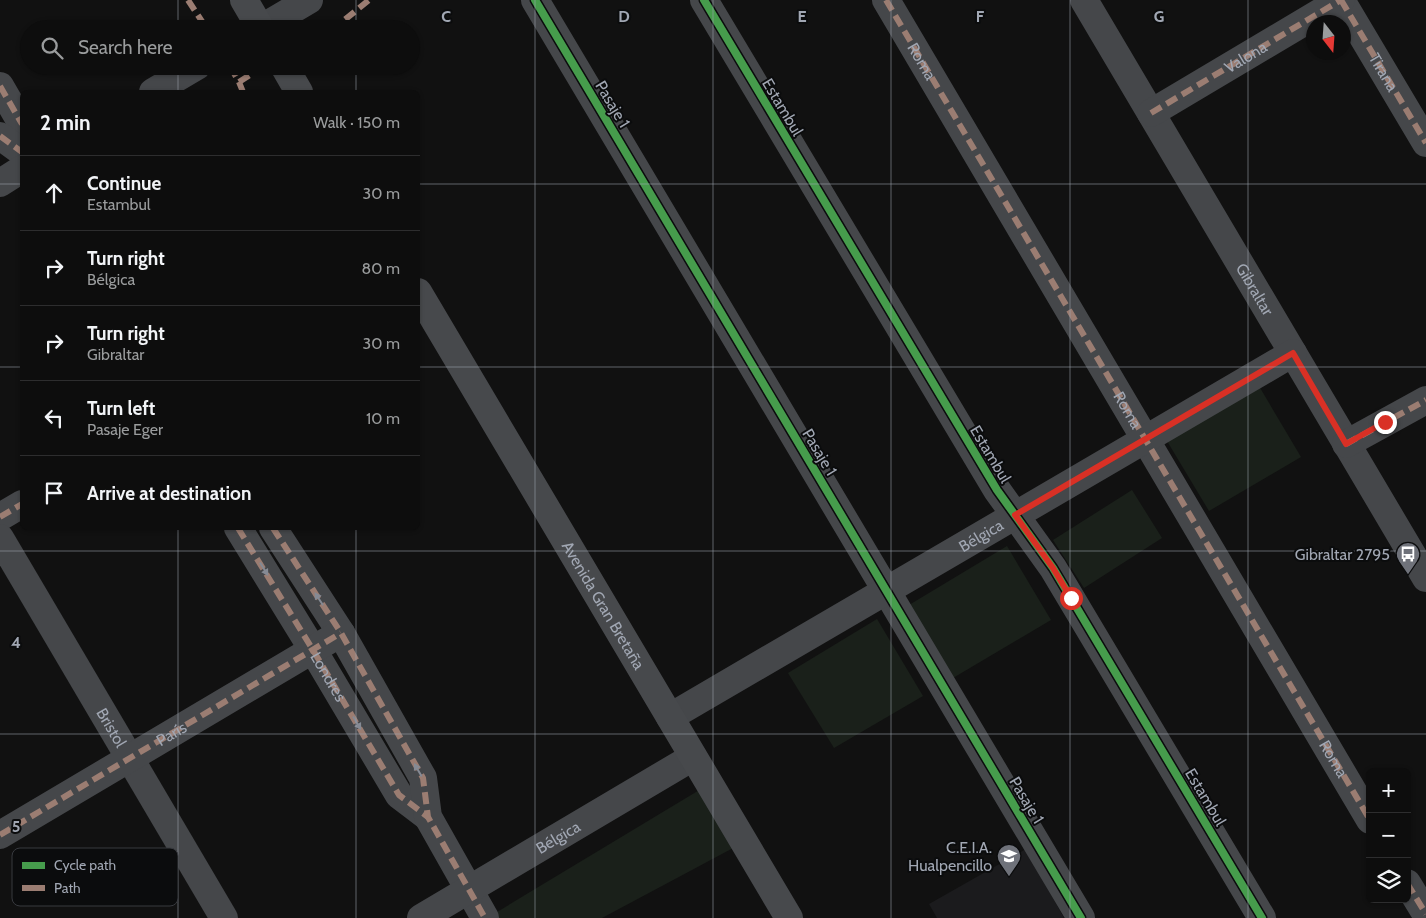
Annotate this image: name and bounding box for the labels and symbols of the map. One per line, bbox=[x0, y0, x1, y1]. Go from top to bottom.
text: C bbox=[441, 7, 451, 26]
text: D bbox=[618, 7, 630, 26]
text: E bbox=[797, 7, 807, 26]
text: F bbox=[976, 7, 985, 26]
text: G bbox=[1154, 7, 1164, 26]
north arrow bbox=[1306, 15, 1351, 60]
street label: Valona bbox=[1221, 37, 1271, 77]
street label: Roma bbox=[903, 39, 940, 84]
street label: Tirana bbox=[1365, 50, 1402, 95]
street label: Estambul bbox=[758, 75, 807, 140]
street label: Pasaje 1 bbox=[591, 77, 634, 131]
street label: Gibraltar bbox=[1232, 260, 1278, 320]
street label: Roma bbox=[1109, 388, 1146, 432]
route end bbox=[1374, 411, 1397, 434]
street label: Estambul bbox=[966, 422, 1015, 487]
street label: Pasaje 1 bbox=[798, 425, 841, 479]
street label: Bélgica bbox=[955, 515, 1007, 556]
street label: Avenida Gran Bretaña bbox=[558, 538, 649, 673]
bus stop icon: Gibraltar 2795 bbox=[1395, 541, 1421, 575]
place label: Gibraltar 2795 bbox=[1295, 545, 1390, 564]
one-way arrow bbox=[259, 562, 268, 576]
route start bbox=[1060, 587, 1083, 610]
one-way arrow bbox=[314, 592, 324, 606]
text: 4 bbox=[11, 633, 21, 652]
street label: Londres bbox=[306, 649, 350, 705]
street label: Bristol bbox=[92, 705, 130, 751]
one-way arrow bbox=[352, 717, 361, 730]
street label: París bbox=[153, 718, 190, 750]
street label: Roma bbox=[1315, 737, 1352, 781]
one-way arrow bbox=[414, 763, 423, 776]
street label: Estambul bbox=[1181, 765, 1230, 830]
street label: Pasaje 1 bbox=[1005, 773, 1048, 827]
text: 5 bbox=[12, 817, 20, 836]
street label: Bélgica bbox=[533, 817, 584, 858]
place label: C.E.I.A. Hualpencillo bbox=[908, 838, 992, 875]
school or university icon: C.E.I.A. Hualpencillo bbox=[996, 843, 1022, 877]
legend bbox=[12, 848, 178, 906]
text: Cycle path bbox=[54, 856, 116, 874]
text: Path bbox=[54, 879, 81, 897]

